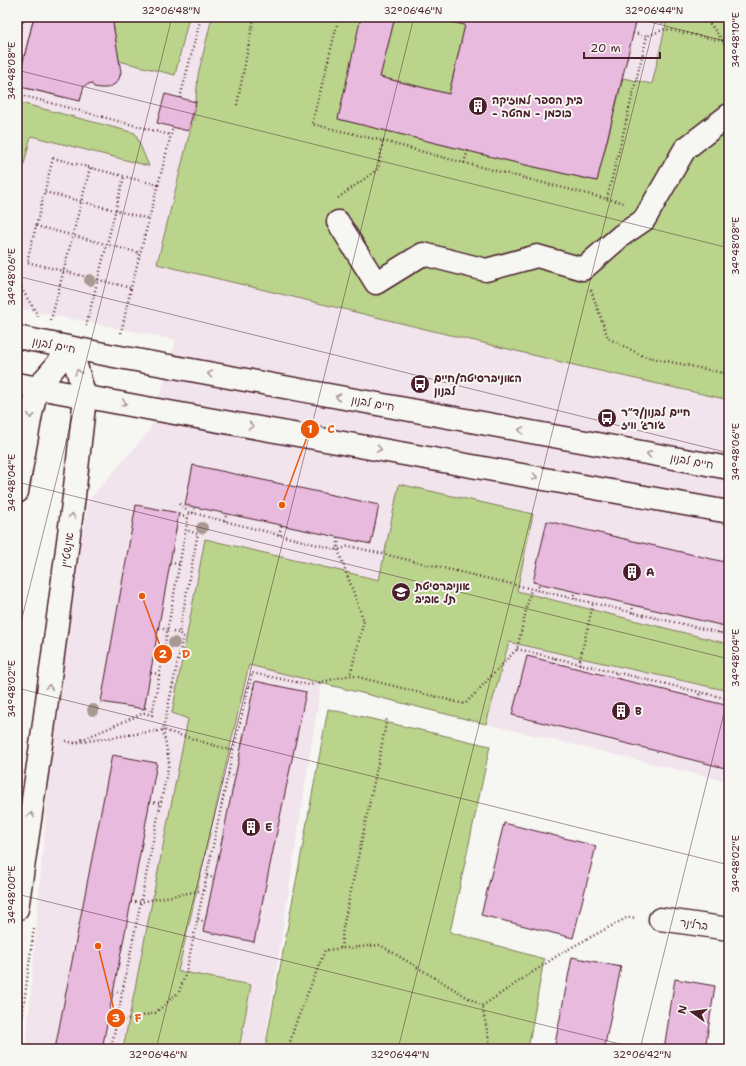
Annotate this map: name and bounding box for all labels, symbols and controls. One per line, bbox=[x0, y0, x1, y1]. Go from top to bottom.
text: 32°06'48"N bbox=[141, 4, 201, 17]
text: 32°06'46"N bbox=[384, 4, 442, 17]
text: 32°06'44"N bbox=[625, 4, 683, 17]
text: 34°48'10"E bbox=[729, 12, 742, 68]
scale bar bbox=[584, 34, 660, 60]
text: 20 m bbox=[590, 40, 621, 56]
text: 34°48'08"E bbox=[5, 42, 18, 100]
place label: בית הספר למוזיקה - בוכמן - מהטה bbox=[492, 93, 583, 121]
building icon: בית הספר למוזיקה - בוכמן - מהטה bbox=[467, 95, 489, 117]
text: 34°48'08"E bbox=[729, 217, 742, 275]
text: 34°48'06"E bbox=[5, 248, 18, 306]
street label: חיים לבנון bbox=[31, 334, 77, 357]
one-way arrow bbox=[74, 369, 83, 376]
one-way arrow bbox=[207, 370, 214, 379]
place label: האוניברסיטה/חיים לבנון bbox=[434, 371, 522, 399]
bus stop icon: האוניברסיטה/חיים לבנון bbox=[409, 373, 431, 395]
street label: חיים לבנון bbox=[350, 392, 396, 415]
one-way arrow bbox=[335, 393, 342, 402]
one-way arrow bbox=[120, 399, 127, 407]
place label: חיים לבנון/ד״ר ג׳ורג׳ וויז bbox=[621, 405, 691, 433]
bus stop icon: חיים לבנון/ד״ר ג׳ורג׳ וויז bbox=[596, 407, 618, 429]
one-way arrow bbox=[27, 413, 36, 419]
callout: C bbox=[300, 417, 343, 441]
text: 1 bbox=[307, 421, 313, 437]
text: C bbox=[327, 421, 335, 437]
one-way arrow bbox=[248, 422, 255, 430]
text: 34°48'06"E bbox=[729, 423, 742, 481]
one-way arrow bbox=[518, 427, 525, 435]
one-way arrow bbox=[376, 445, 383, 453]
one-way arrow bbox=[646, 450, 652, 458]
street label: חיים לבנון bbox=[669, 450, 715, 473]
text: 34°48'04"E bbox=[5, 454, 18, 512]
one-way arrow bbox=[532, 472, 538, 481]
one-way arrow bbox=[67, 513, 76, 519]
street label: אינשטיין bbox=[58, 531, 77, 569]
building icon: A bbox=[621, 561, 643, 583]
place label: A bbox=[646, 565, 655, 580]
place label: אוניברסיטת תל אביב bbox=[414, 579, 470, 607]
school or university icon: אוניברסיטת תל אביב bbox=[390, 581, 412, 603]
text: 34°48'04"E bbox=[729, 629, 742, 687]
callout: D bbox=[153, 642, 198, 666]
text: 2 bbox=[159, 646, 168, 662]
text: D bbox=[182, 646, 190, 662]
text: 34°48'02"E bbox=[5, 660, 18, 718]
one-way arrow bbox=[44, 684, 53, 690]
building icon: B bbox=[610, 700, 632, 722]
place label: B bbox=[635, 704, 642, 719]
one-way arrow bbox=[26, 812, 35, 818]
building icon: E bbox=[240, 816, 262, 838]
place label: E bbox=[265, 820, 272, 835]
text: 34°48'02"E bbox=[729, 835, 742, 893]
text: 34°48'00"E bbox=[5, 866, 18, 924]
street label: ברלינר bbox=[679, 915, 709, 934]
north arrow bbox=[672, 992, 712, 1032]
text: N bbox=[674, 1003, 691, 1016]
callout: F bbox=[106, 1006, 149, 1030]
text: 3 bbox=[112, 1010, 120, 1026]
text: F bbox=[134, 1010, 142, 1026]
text: 32°06'46"N bbox=[129, 1048, 187, 1061]
text: 32°06'44"N bbox=[371, 1048, 429, 1061]
text: 32°06'42"N bbox=[613, 1048, 671, 1061]

